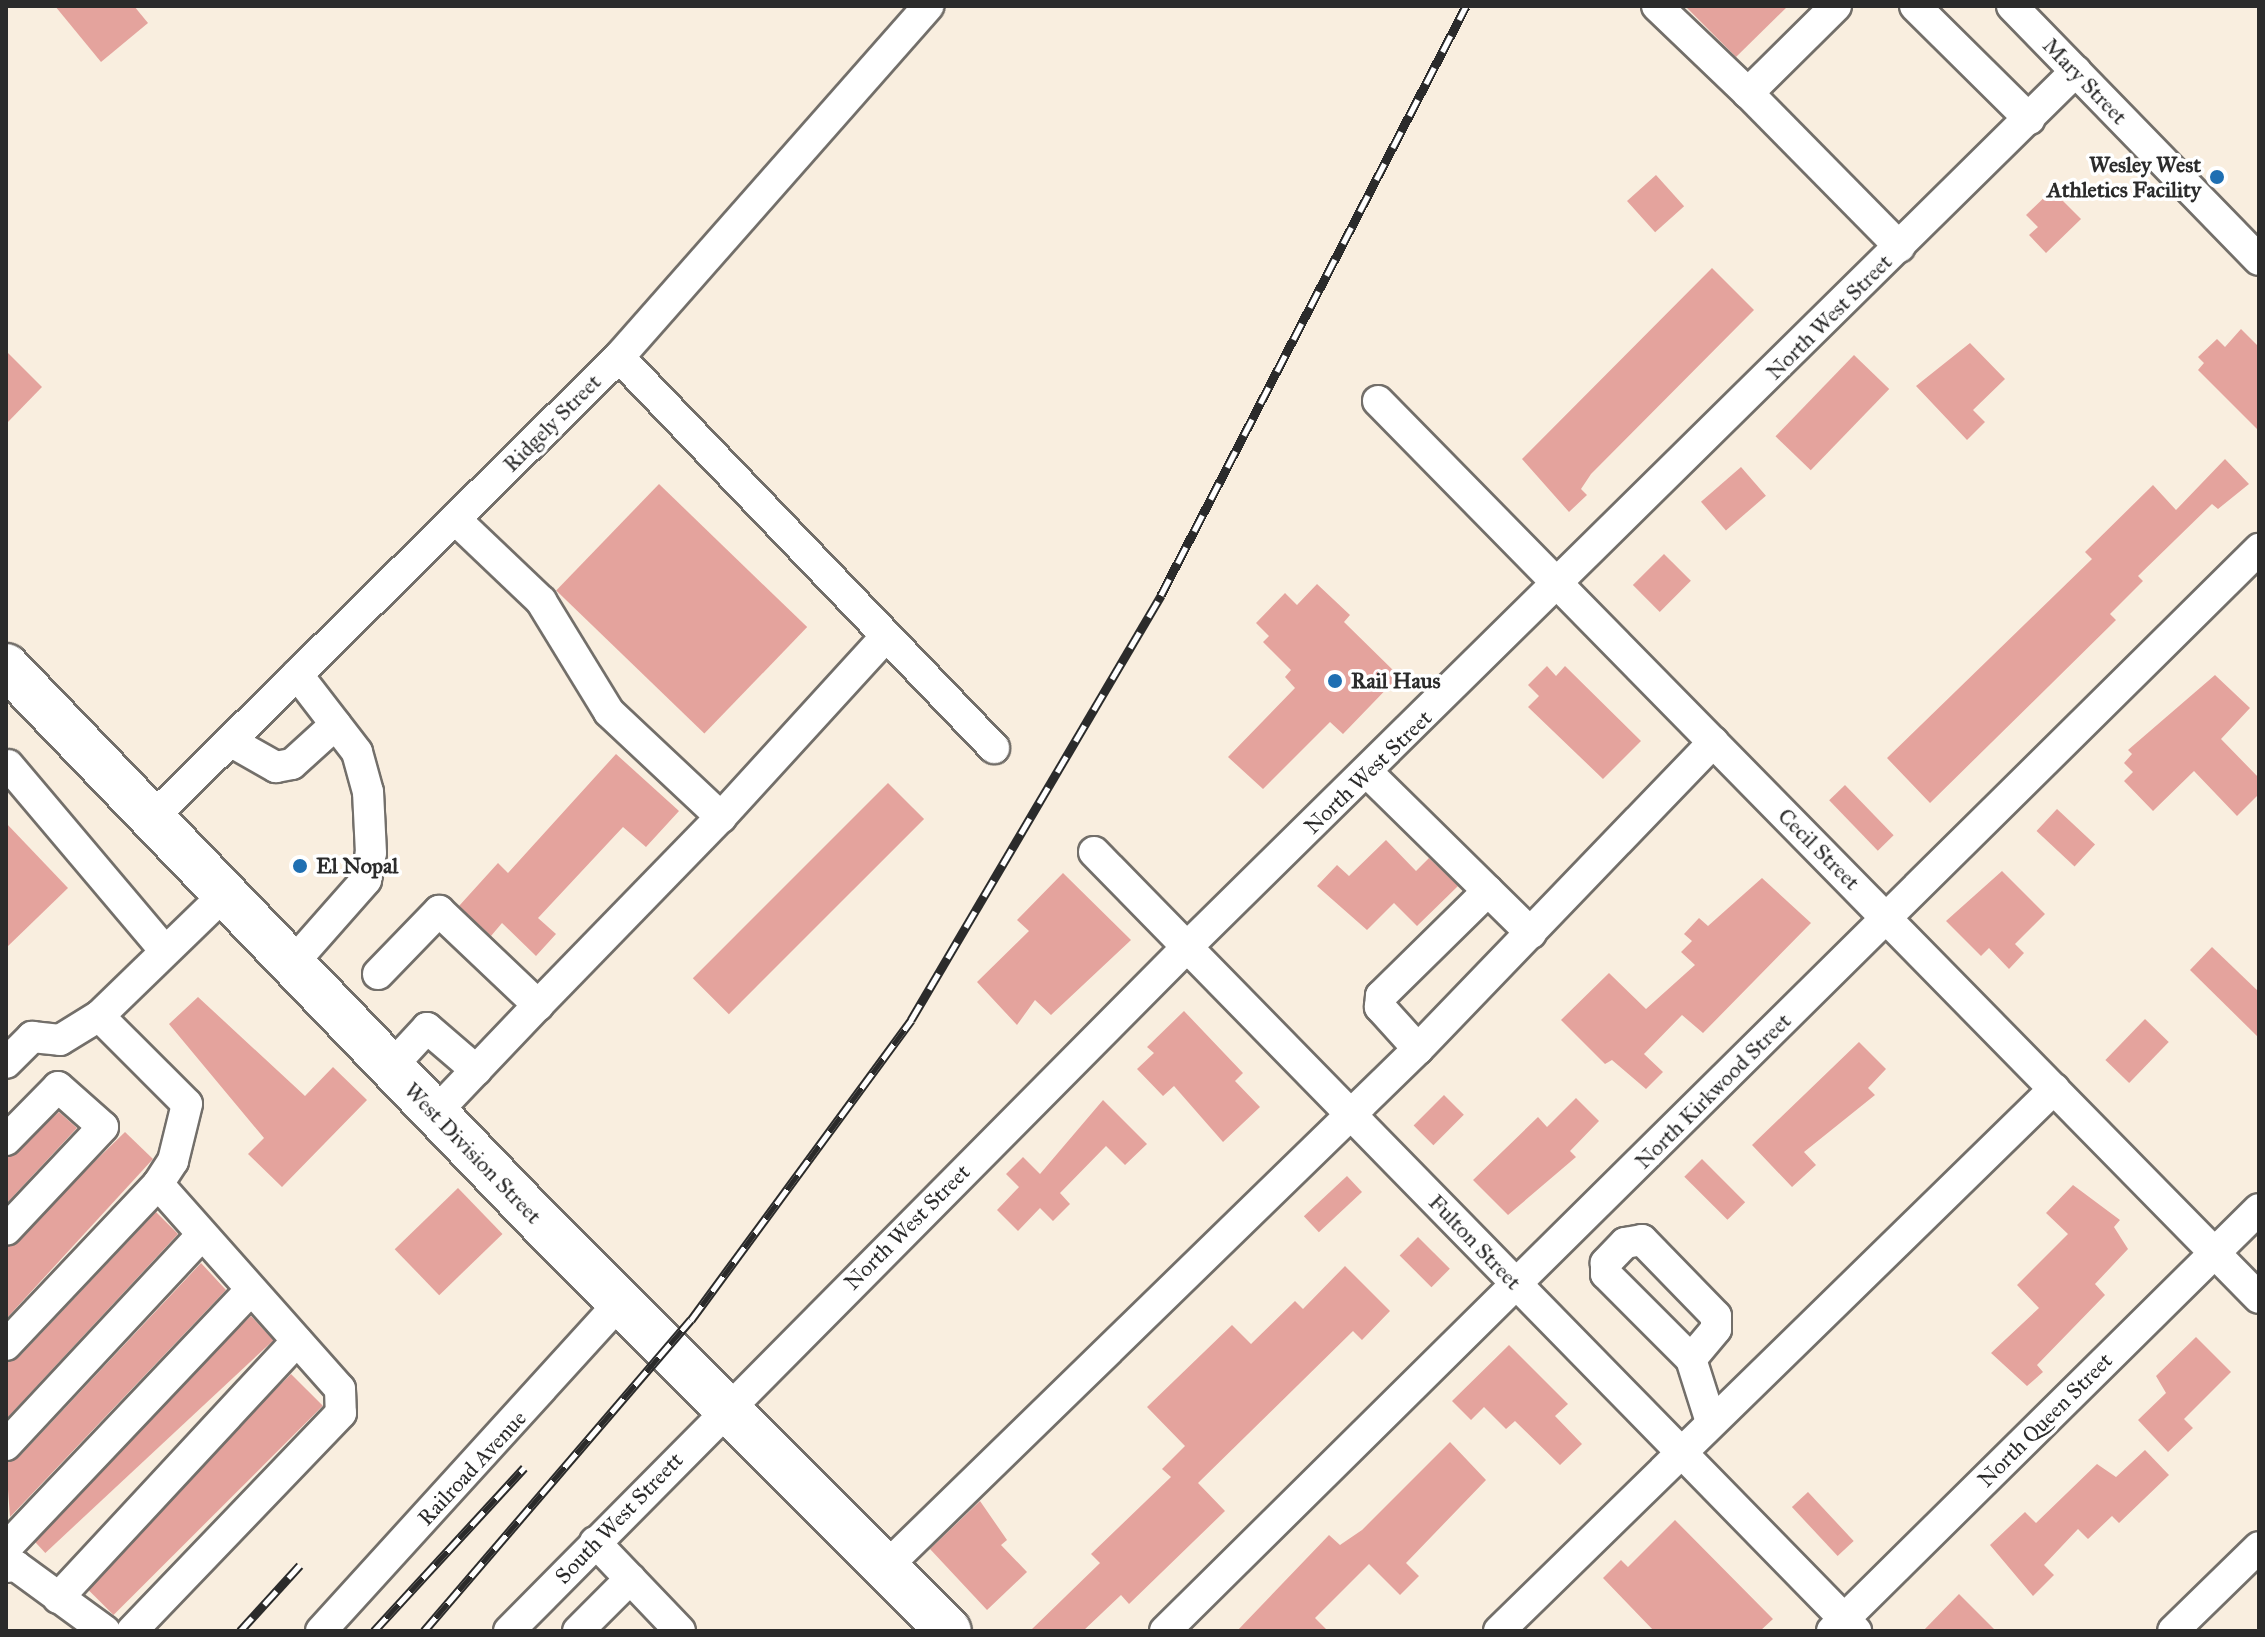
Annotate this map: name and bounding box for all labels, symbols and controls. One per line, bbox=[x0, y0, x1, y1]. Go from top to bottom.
street label: Mary Street bbox=[2037, 32, 2133, 130]
place label: Wesley West Athletics Facility bbox=[2047, 151, 2201, 202]
marker: Wesley West Athletics Facility bbox=[2208, 168, 2226, 186]
street label: North West Street bbox=[1761, 249, 1897, 385]
street label: Ridgely Street bbox=[498, 369, 606, 477]
place label: Rail Haus bbox=[1351, 668, 1441, 694]
marker: Rail Haus bbox=[1326, 672, 1344, 690]
street label: North West Street bbox=[1299, 705, 1437, 839]
street label: Cecil Street bbox=[1773, 803, 1865, 895]
place label: El Nopal bbox=[316, 853, 398, 879]
marker: El Nopal bbox=[291, 857, 309, 875]
street label: North Kirkwood Street bbox=[1630, 1008, 1796, 1174]
street label: West Division Street bbox=[399, 1077, 547, 1229]
street label: North West Street bbox=[839, 1159, 975, 1295]
street label: Fulton Street bbox=[1423, 1189, 1527, 1295]
street label: North Queen Street bbox=[1972, 1347, 2118, 1493]
street label: Railroad Avenue bbox=[412, 1405, 532, 1531]
street label: South West Streett bbox=[550, 1447, 688, 1589]

